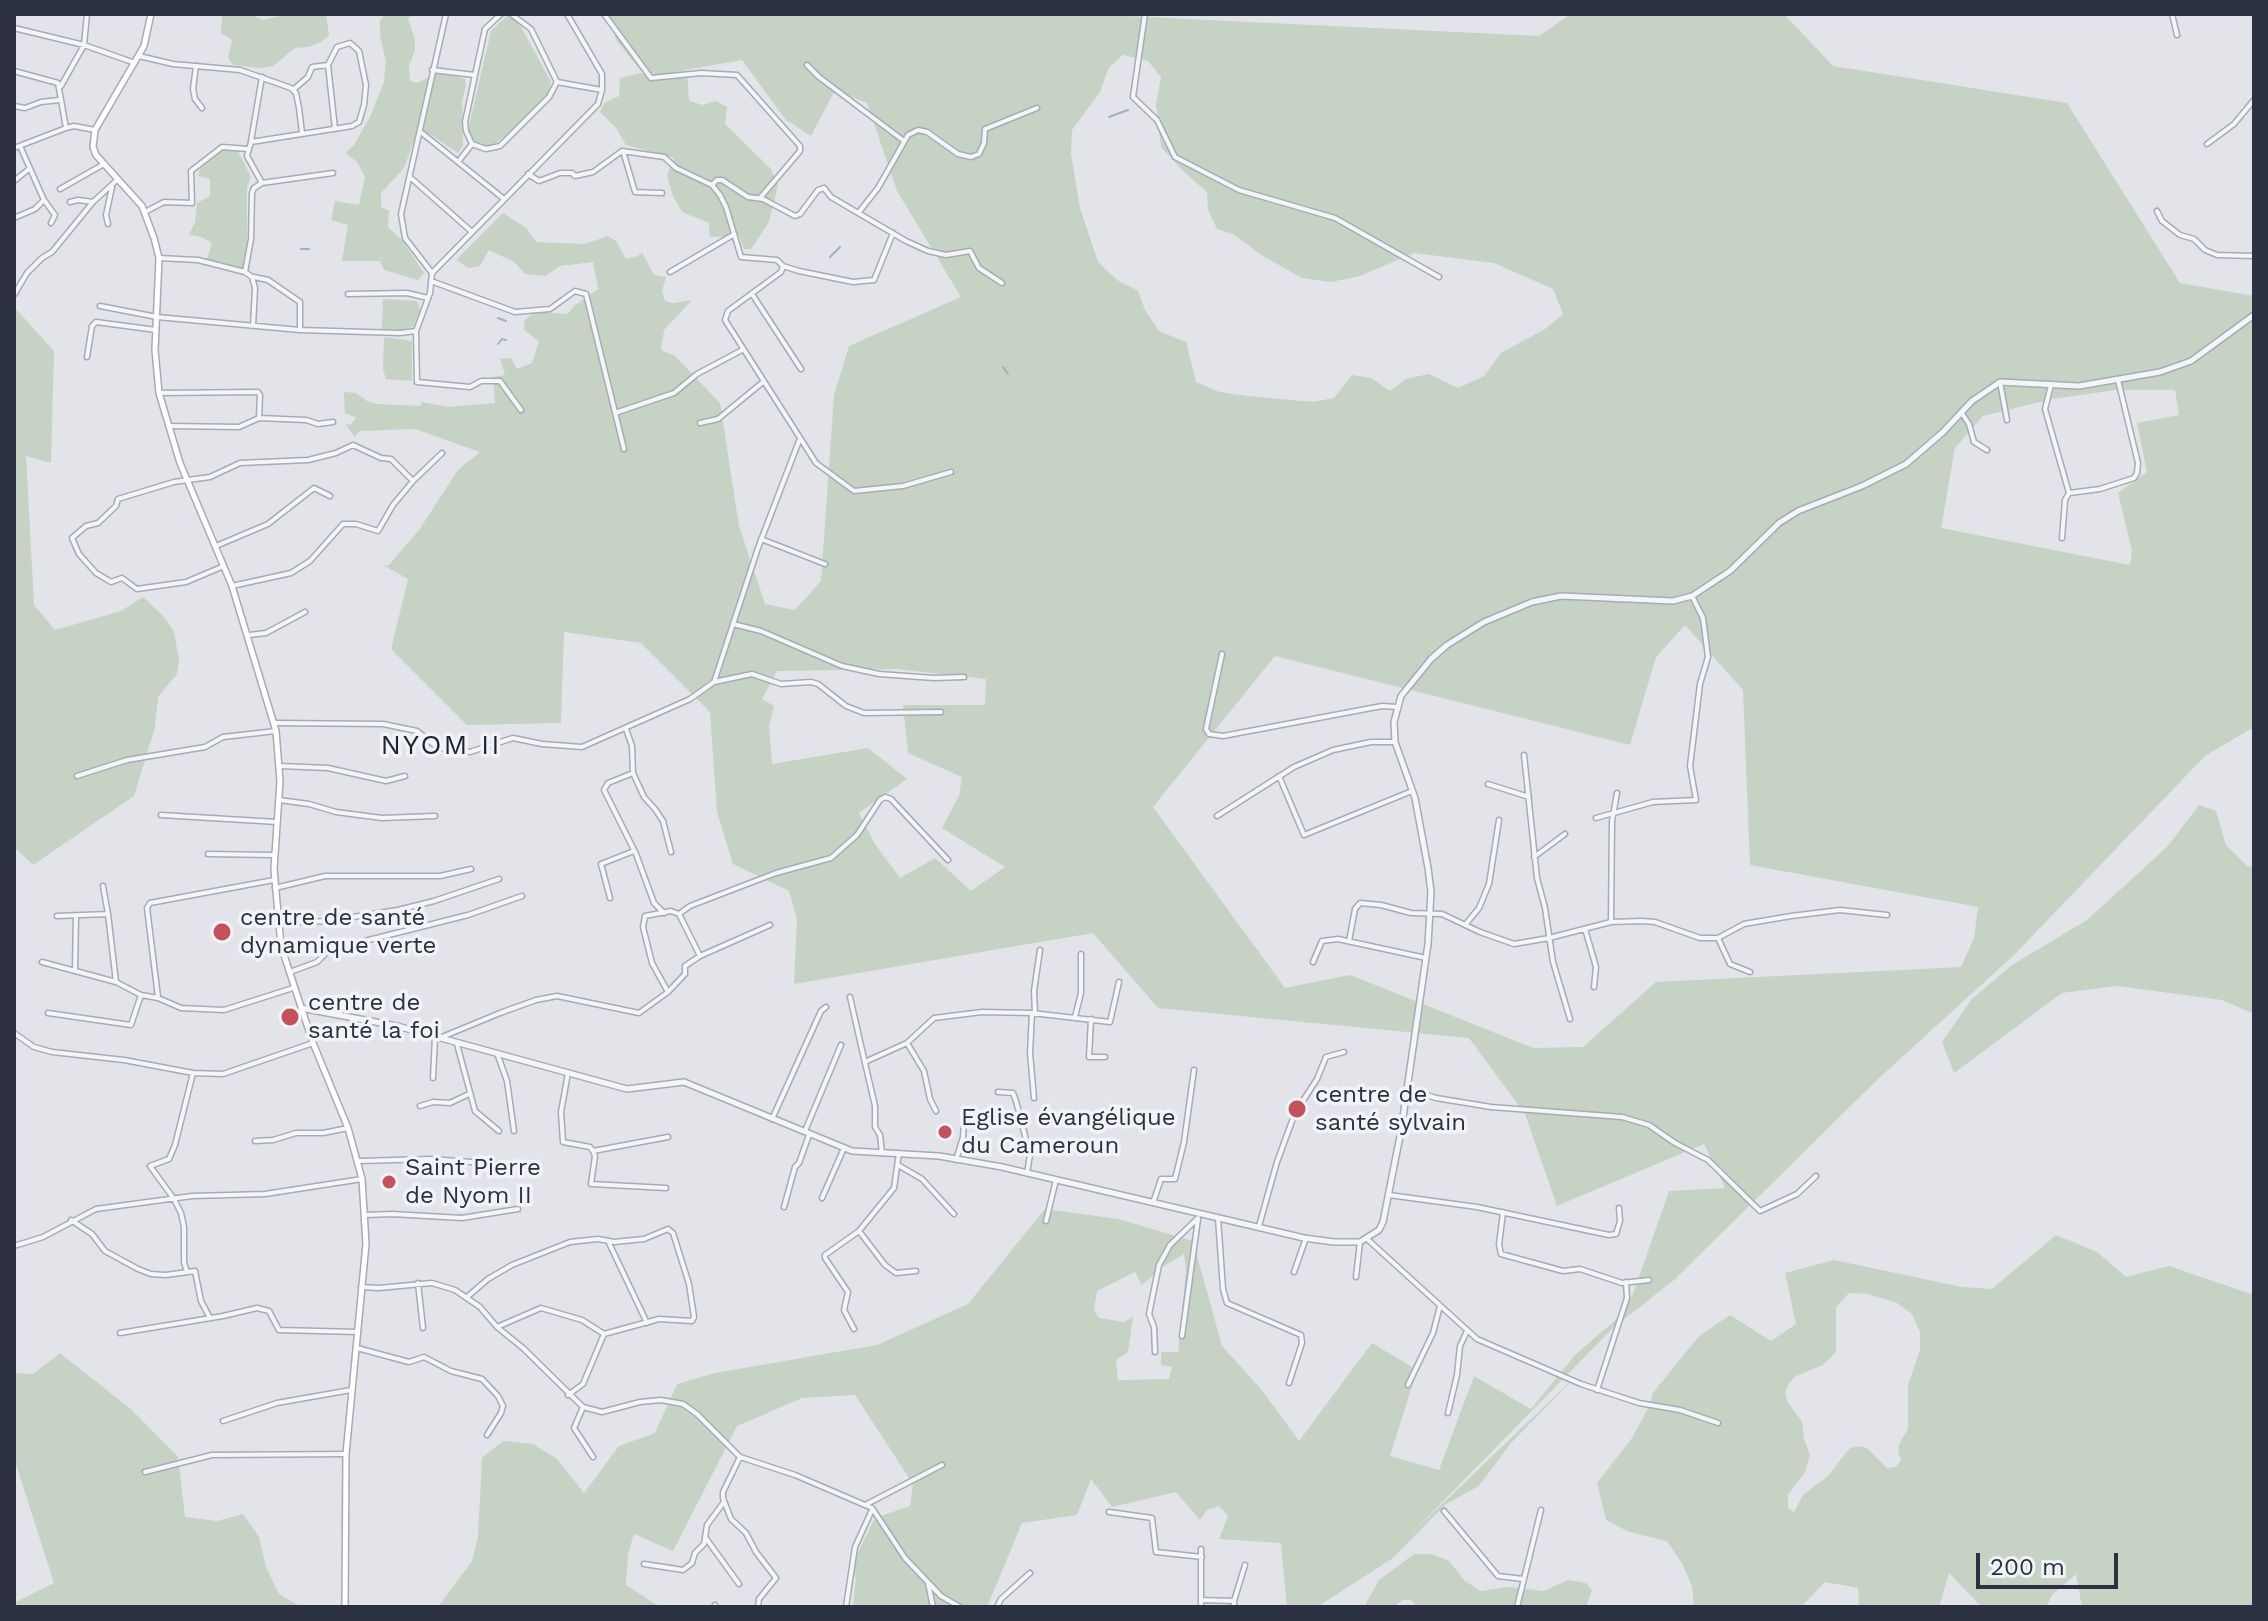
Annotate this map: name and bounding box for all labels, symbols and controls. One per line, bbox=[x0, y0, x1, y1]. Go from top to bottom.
district label: NYOM II bbox=[381, 729, 501, 763]
place label: centre de santé dynamique verte bbox=[240, 904, 436, 960]
marker: centre de santé dynamique verte bbox=[211, 921, 233, 943]
place label: centre de santé la foi bbox=[308, 989, 440, 1045]
marker: centre de santé la foi bbox=[279, 1006, 301, 1028]
place label: centre de santé sylvain bbox=[1315, 1081, 1466, 1137]
marker: centre de santé sylvain bbox=[1286, 1098, 1308, 1120]
place label: Eglise évangélique du Cameroun bbox=[961, 1104, 1176, 1160]
marker: Eglise évangélique du Cameroun bbox=[936, 1123, 954, 1141]
place label: Saint Pierre de Nyom II bbox=[405, 1154, 541, 1210]
marker: Saint Pierre de Nyom II bbox=[380, 1173, 398, 1191]
scale bar bbox=[1980, 1537, 2122, 1587]
text: 200 m bbox=[1990, 1553, 2065, 1581]

